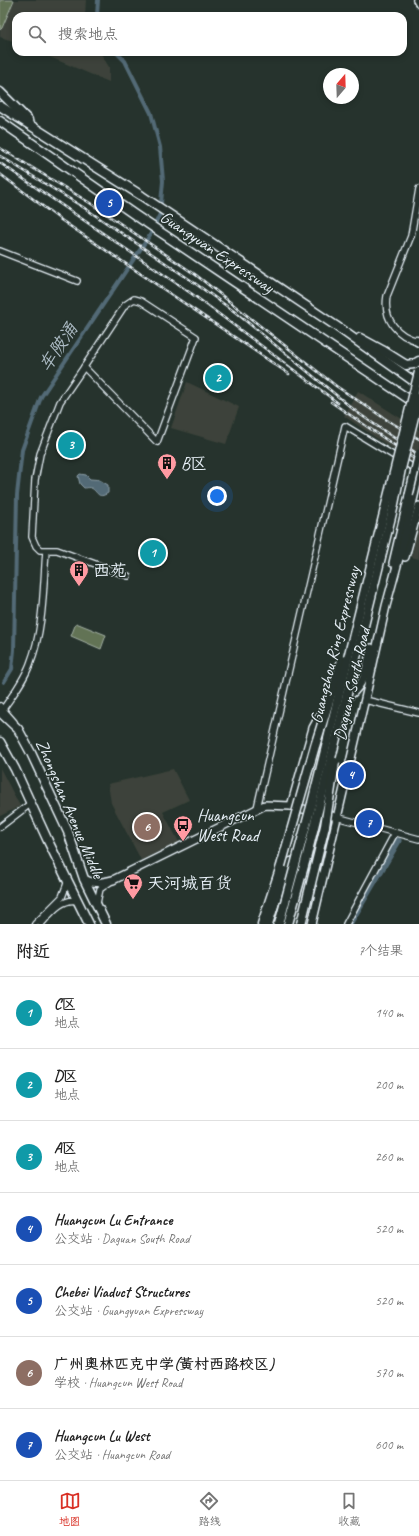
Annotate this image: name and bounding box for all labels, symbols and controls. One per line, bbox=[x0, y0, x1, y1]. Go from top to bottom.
search box bbox=[12, 12, 407, 56]
icon: search bbox=[26, 23, 48, 45]
text: 搜索地点 bbox=[58, 25, 118, 44]
north arrow bbox=[323, 68, 359, 104]
pin: 5 bbox=[96, 188, 122, 218]
street label: Guangyuan Expressway bbox=[156, 206, 279, 298]
water label: 车陂涌 bbox=[34, 318, 83, 376]
pin: 2 bbox=[205, 363, 231, 393]
pin: 3 bbox=[58, 430, 84, 460]
building icon: B区 bbox=[156, 452, 178, 480]
place label: B区 bbox=[181, 453, 207, 474]
your location bbox=[207, 486, 227, 506]
pin: 1 bbox=[140, 538, 166, 568]
building icon: 西苑 bbox=[68, 559, 90, 587]
place label: 西苑 bbox=[93, 560, 127, 581]
street label: Guangzhou Ring Expressway bbox=[305, 563, 365, 726]
street label: Daguan South Road bbox=[329, 622, 376, 742]
street label: Zhongshan Avenue Middle bbox=[31, 736, 109, 883]
pin: 4 bbox=[338, 760, 364, 790]
place label: Huangcun West Road bbox=[197, 805, 261, 846]
pin: 7 bbox=[356, 808, 382, 838]
pin: 6 bbox=[134, 812, 160, 842]
bus stop icon: Huangcun West Road bbox=[172, 814, 194, 842]
supermarket icon: 天河城百货 bbox=[122, 872, 144, 900]
place label: 天河城百货 bbox=[147, 873, 232, 894]
text: 附近 bbox=[16, 941, 50, 962]
text: 7个结果 bbox=[358, 943, 403, 959]
text: C区 bbox=[54, 995, 76, 1014]
text: 1 bbox=[26, 1005, 32, 1021]
text: 140 m bbox=[375, 1005, 403, 1021]
text: 地点 bbox=[54, 1015, 80, 1031]
text: D区 bbox=[54, 1067, 78, 1086]
text: 2 bbox=[26, 1077, 32, 1093]
text: 200 m bbox=[375, 1077, 403, 1093]
text: 地点 bbox=[54, 1087, 80, 1103]
text: A区 bbox=[54, 1139, 77, 1158]
text: 3 bbox=[26, 1149, 32, 1165]
text: 260 m bbox=[375, 1149, 403, 1165]
text: 地点 bbox=[54, 1159, 80, 1175]
text: Huangcun Lu Entrance bbox=[54, 1211, 172, 1230]
text: 4 bbox=[26, 1221, 32, 1237]
text: 520 m bbox=[375, 1221, 403, 1237]
text: 公交站 · Daguan South Road bbox=[54, 1231, 190, 1247]
text: Chebei Viaduct Structures bbox=[54, 1283, 189, 1302]
text: 5 bbox=[26, 1293, 32, 1309]
text: 520 m bbox=[375, 1293, 403, 1309]
text: 公交站 · Guangyuan Expressway bbox=[54, 1303, 203, 1319]
text: 广州奥林匹克中学(黄村西路校区) bbox=[54, 1355, 274, 1374]
text: 6 bbox=[26, 1365, 32, 1381]
text: 570 m bbox=[375, 1365, 403, 1381]
text: 学校 · Huangcun West Road bbox=[54, 1375, 182, 1391]
text: Huangcun Lu West bbox=[54, 1427, 149, 1446]
text: 7 bbox=[26, 1437, 32, 1453]
text: 600 m bbox=[375, 1437, 403, 1453]
text: 公交站 · Huangcun Road bbox=[54, 1447, 170, 1463]
tab: 地图 bbox=[59, 1490, 81, 1528]
tab: 路线 bbox=[198, 1490, 220, 1528]
tab: 收藏 bbox=[338, 1490, 360, 1528]

